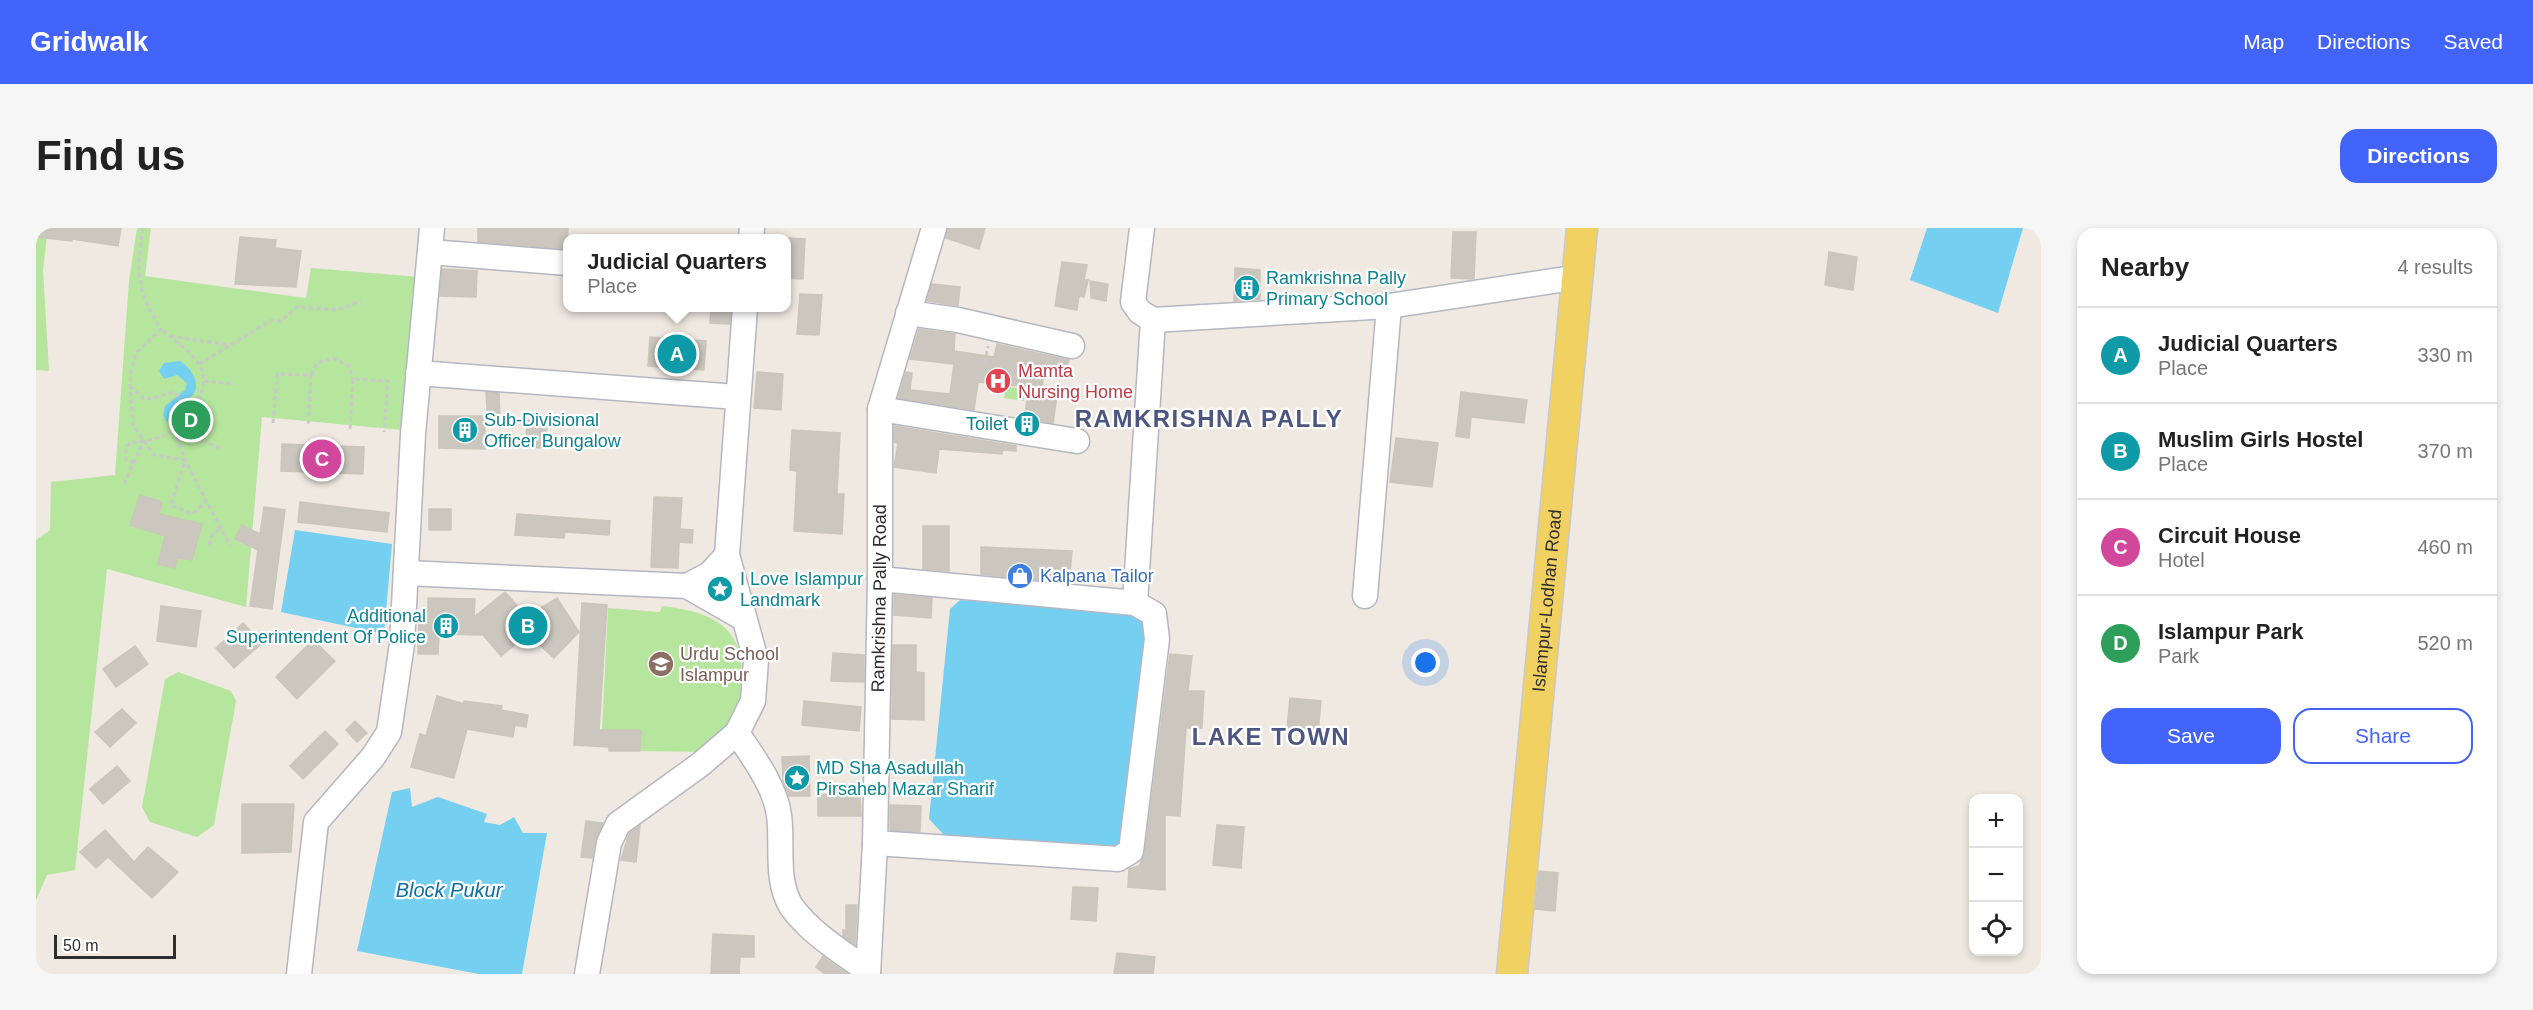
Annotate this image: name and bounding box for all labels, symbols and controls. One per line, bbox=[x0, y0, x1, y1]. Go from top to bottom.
text: Gridwalk bbox=[30, 26, 148, 57]
text: Map bbox=[2243, 30, 2284, 53]
text: Directions bbox=[2317, 30, 2410, 53]
text: Saved bbox=[2443, 30, 2503, 53]
button: Directions bbox=[2340, 129, 2497, 183]
text: Find us bbox=[36, 132, 185, 179]
popup bbox=[563, 234, 791, 312]
text: Judicial Quarters bbox=[587, 249, 767, 274]
text: Nearby bbox=[2101, 252, 2189, 282]
text: 4 results bbox=[2397, 256, 2473, 278]
place label: Ramkrishna Pally Primary School bbox=[1266, 268, 1406, 309]
building icon: Ramkrishna Pally Primary School bbox=[1232, 273, 1262, 303]
text: Place bbox=[587, 275, 637, 297]
text: Judicial Quarters bbox=[2158, 331, 2338, 356]
pin: A bbox=[658, 332, 696, 376]
text: A bbox=[2113, 344, 2128, 366]
text: 330 m bbox=[2417, 344, 2473, 366]
text: Place bbox=[2158, 357, 2208, 379]
place label: Mamta Nursing Home bbox=[1018, 361, 1133, 402]
hospital icon: Mamta Nursing Home bbox=[983, 366, 1013, 396]
pin: D bbox=[172, 398, 210, 442]
district label: RAMKRISHNA PALLY bbox=[1075, 405, 1343, 432]
building icon: Toilet bbox=[1012, 409, 1042, 439]
place label: Sub-Divisional Officer Bungalow bbox=[484, 410, 622, 451]
place label: Toilet bbox=[966, 414, 1008, 434]
building icon: Sub-Divisional Officer Bungalow bbox=[450, 415, 480, 445]
text: Muslim Girls Hostel bbox=[2158, 427, 2363, 452]
pin: C bbox=[302, 436, 342, 482]
text: B bbox=[2113, 440, 2128, 462]
text: 370 m bbox=[2417, 440, 2473, 462]
text: Place bbox=[2158, 453, 2208, 475]
street label: Ramkrishna Pally Road bbox=[868, 504, 890, 692]
street label: Islampur-Lodhan Road bbox=[1529, 508, 1566, 693]
text: Circuit House bbox=[2158, 523, 2301, 548]
text: C bbox=[2113, 536, 2128, 558]
text: 460 m bbox=[2417, 536, 2473, 558]
text: Hotel bbox=[2158, 549, 2205, 571]
shop icon: Kalpana Tailor bbox=[1005, 561, 1035, 591]
place label: Kalpana Tailor bbox=[1040, 566, 1154, 586]
place label: I Love Islampur Landmark bbox=[740, 569, 863, 610]
place icon: I Love Islampur Landmark bbox=[705, 574, 735, 604]
pin: B bbox=[508, 604, 548, 648]
place label: Additional Superintendent Of Police bbox=[226, 606, 426, 647]
building icon: Additional Superintendent Of Police bbox=[431, 611, 461, 641]
text: Islampur Park bbox=[2158, 619, 2304, 644]
text: D bbox=[2113, 632, 2128, 654]
text: 520 m bbox=[2417, 632, 2473, 654]
place label: Urdu School Islampur bbox=[680, 644, 779, 685]
text: Park bbox=[2158, 645, 2199, 667]
your location bbox=[1411, 648, 1440, 677]
school or university icon: Urdu School Islampur bbox=[646, 649, 676, 679]
button: Save bbox=[2101, 708, 2281, 764]
button: Share bbox=[2293, 708, 2473, 764]
district label: LAKE TOWN bbox=[1192, 723, 1350, 750]
place label: MD Sha Asadullah Pirsaheb Mazar Sharif bbox=[816, 758, 995, 799]
place icon: MD Sha Asadullah Pirsaheb Mazar Sharif bbox=[782, 763, 812, 793]
map controls bbox=[1969, 794, 2023, 956]
button: + bbox=[1969, 794, 2023, 848]
button: − bbox=[1969, 848, 2023, 902]
water label: Block Pukur bbox=[396, 879, 504, 901]
button: locate bbox=[1969, 902, 2023, 956]
scale bar bbox=[54, 932, 176, 960]
text: 50 m bbox=[63, 937, 99, 954]

